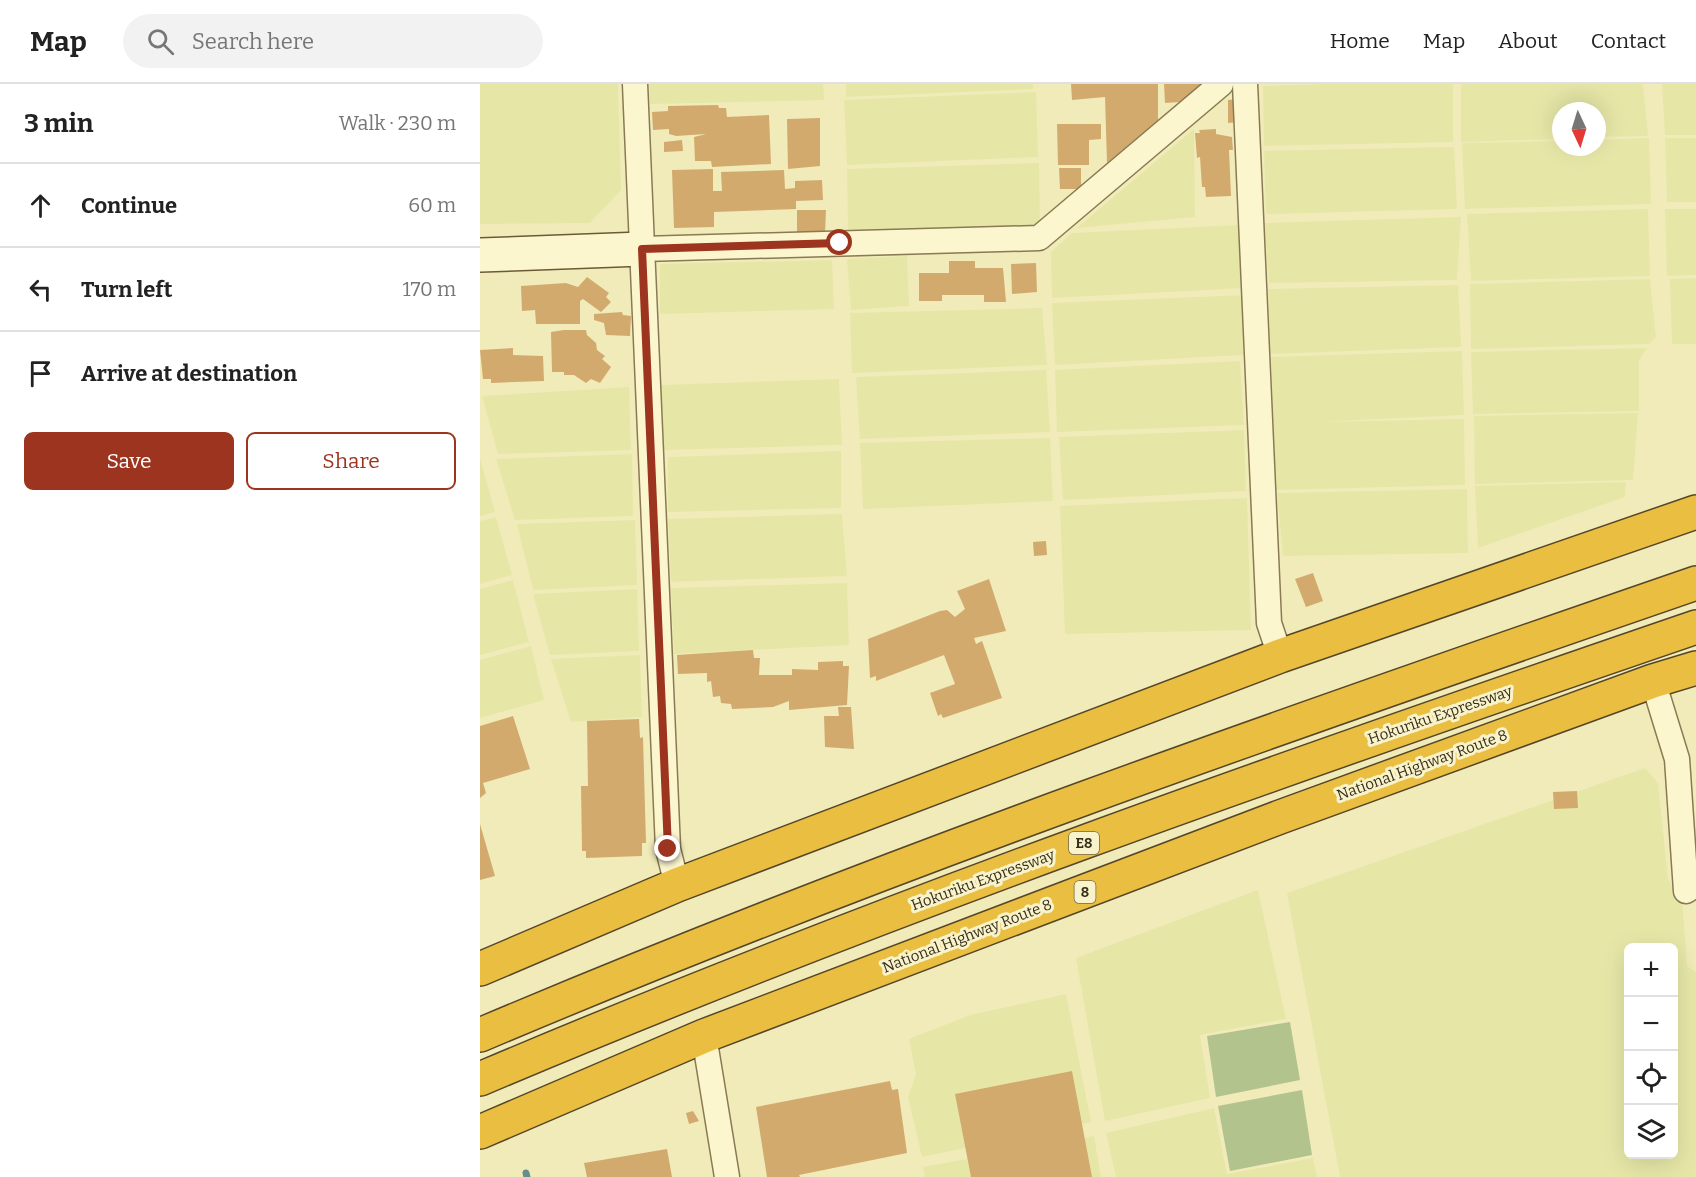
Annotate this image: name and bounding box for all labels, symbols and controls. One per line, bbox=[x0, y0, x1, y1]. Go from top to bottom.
search box bbox=[123, 14, 543, 68]
text: Map bbox=[30, 25, 87, 58]
icon: search bbox=[144, 25, 177, 58]
text: Search here bbox=[192, 28, 314, 55]
text: Home bbox=[1330, 28, 1390, 54]
text: Map bbox=[1423, 28, 1465, 54]
text: About bbox=[1498, 28, 1558, 54]
text: Contact bbox=[1591, 28, 1666, 54]
north arrow bbox=[1552, 102, 1606, 156]
text: 3 min bbox=[24, 108, 93, 139]
text: Walk · 230 m bbox=[339, 111, 456, 135]
icon: ahead bbox=[24, 189, 57, 222]
text: Continue bbox=[81, 192, 177, 219]
text: 60 m bbox=[408, 193, 456, 217]
route start bbox=[826, 229, 852, 255]
icon: left bbox=[24, 273, 57, 306]
text: Turn left bbox=[81, 276, 173, 303]
text: 170 m bbox=[403, 277, 456, 301]
icon: arrive bbox=[24, 357, 57, 390]
text: Arrive at destination bbox=[81, 360, 297, 387]
button: Save bbox=[24, 432, 234, 490]
button: Share bbox=[246, 432, 456, 490]
street label: Hokuriku Expressway bbox=[1366, 682, 1515, 748]
street label: National Highway Route 8 bbox=[1334, 726, 1510, 804]
road number: E8 bbox=[1069, 832, 1099, 854]
route end bbox=[654, 835, 680, 861]
street label: Hokuriku Expressway bbox=[909, 846, 1057, 914]
road number: 8 bbox=[1074, 881, 1096, 903]
street label: National Highway Route 8 bbox=[880, 895, 1054, 977]
map controls bbox=[1624, 943, 1678, 1159]
button: + bbox=[1624, 943, 1678, 997]
button: − bbox=[1624, 997, 1678, 1051]
button: locate bbox=[1624, 1051, 1678, 1105]
button: layers bbox=[1624, 1105, 1678, 1159]

